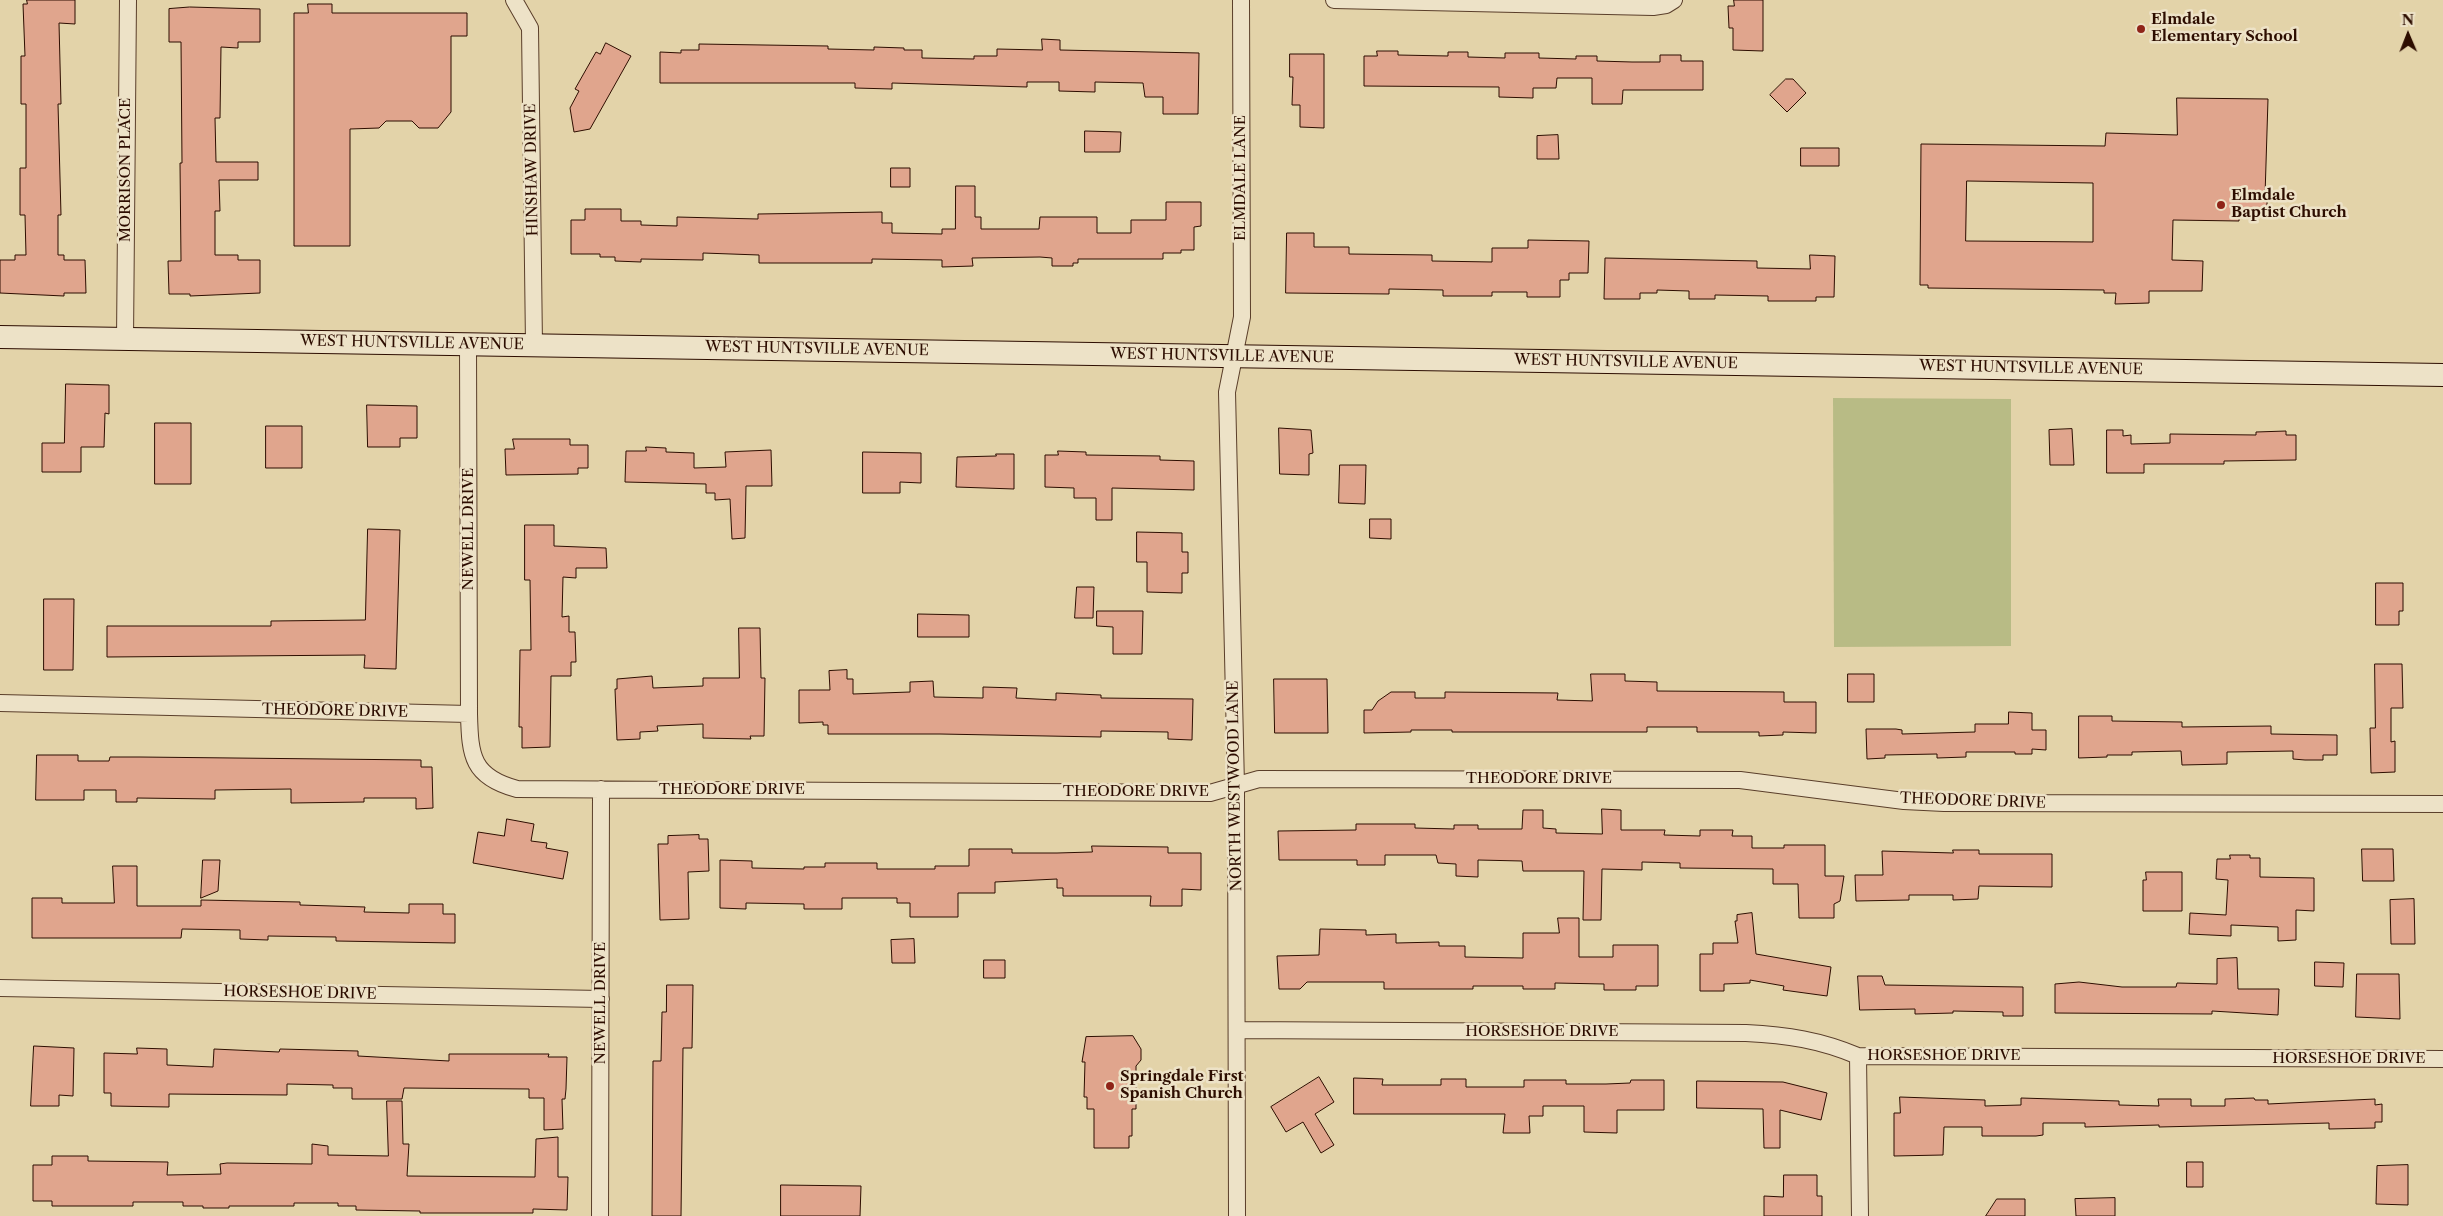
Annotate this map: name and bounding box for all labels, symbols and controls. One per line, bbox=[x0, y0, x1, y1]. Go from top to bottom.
north arrow bbox=[2383, 10, 2433, 60]
place label: Elmdale Elementary School bbox=[2151, 11, 2298, 46]
text: N bbox=[2401, 11, 2414, 29]
marker: Elmdale Elementary School bbox=[2135, 23, 2147, 35]
street label: MORRISON PLACE bbox=[117, 98, 135, 242]
street label: HINSHAW DRIVE bbox=[522, 103, 542, 237]
street label: ELMDALE LANE bbox=[1232, 115, 1250, 241]
place label: Elmdale Baptist Church bbox=[2231, 187, 2347, 222]
marker: Elmdale Baptist Church bbox=[2215, 199, 2227, 211]
street label: WEST HUNTSVILLE AVENUE bbox=[300, 332, 524, 354]
street label: WEST HUNTSVILLE AVENUE bbox=[705, 338, 929, 360]
street label: WEST HUNTSVILLE AVENUE bbox=[1110, 345, 1334, 367]
street label: WEST HUNTSVILLE AVENUE bbox=[1514, 351, 1738, 373]
street label: WEST HUNTSVILLE AVENUE bbox=[1919, 357, 2143, 379]
street label: NEWELL DRIVE bbox=[460, 468, 478, 590]
street label: NORTH WESTWOOD LANE bbox=[1224, 680, 1246, 892]
street label: THEODORE DRIVE bbox=[262, 701, 408, 721]
street label: THEODORE DRIVE bbox=[1466, 770, 1612, 788]
street label: THEODORE DRIVE bbox=[659, 781, 805, 799]
street label: THEODORE DRIVE bbox=[1063, 783, 1209, 801]
street label: THEODORE DRIVE bbox=[1900, 789, 2046, 813]
street label: NEWELL DRIVE bbox=[592, 942, 610, 1064]
street label: HORSESHOE DRIVE bbox=[223, 983, 377, 1003]
street label: HORSESHOE DRIVE bbox=[1465, 1023, 1619, 1041]
street label: HORSESHOE DRIVE bbox=[1867, 1047, 2021, 1065]
street label: HORSESHOE DRIVE bbox=[2272, 1050, 2426, 1068]
place label: Springdale First Spanish Church bbox=[1120, 1068, 1244, 1103]
marker: Springdale First Spanish Church bbox=[1104, 1080, 1116, 1092]

